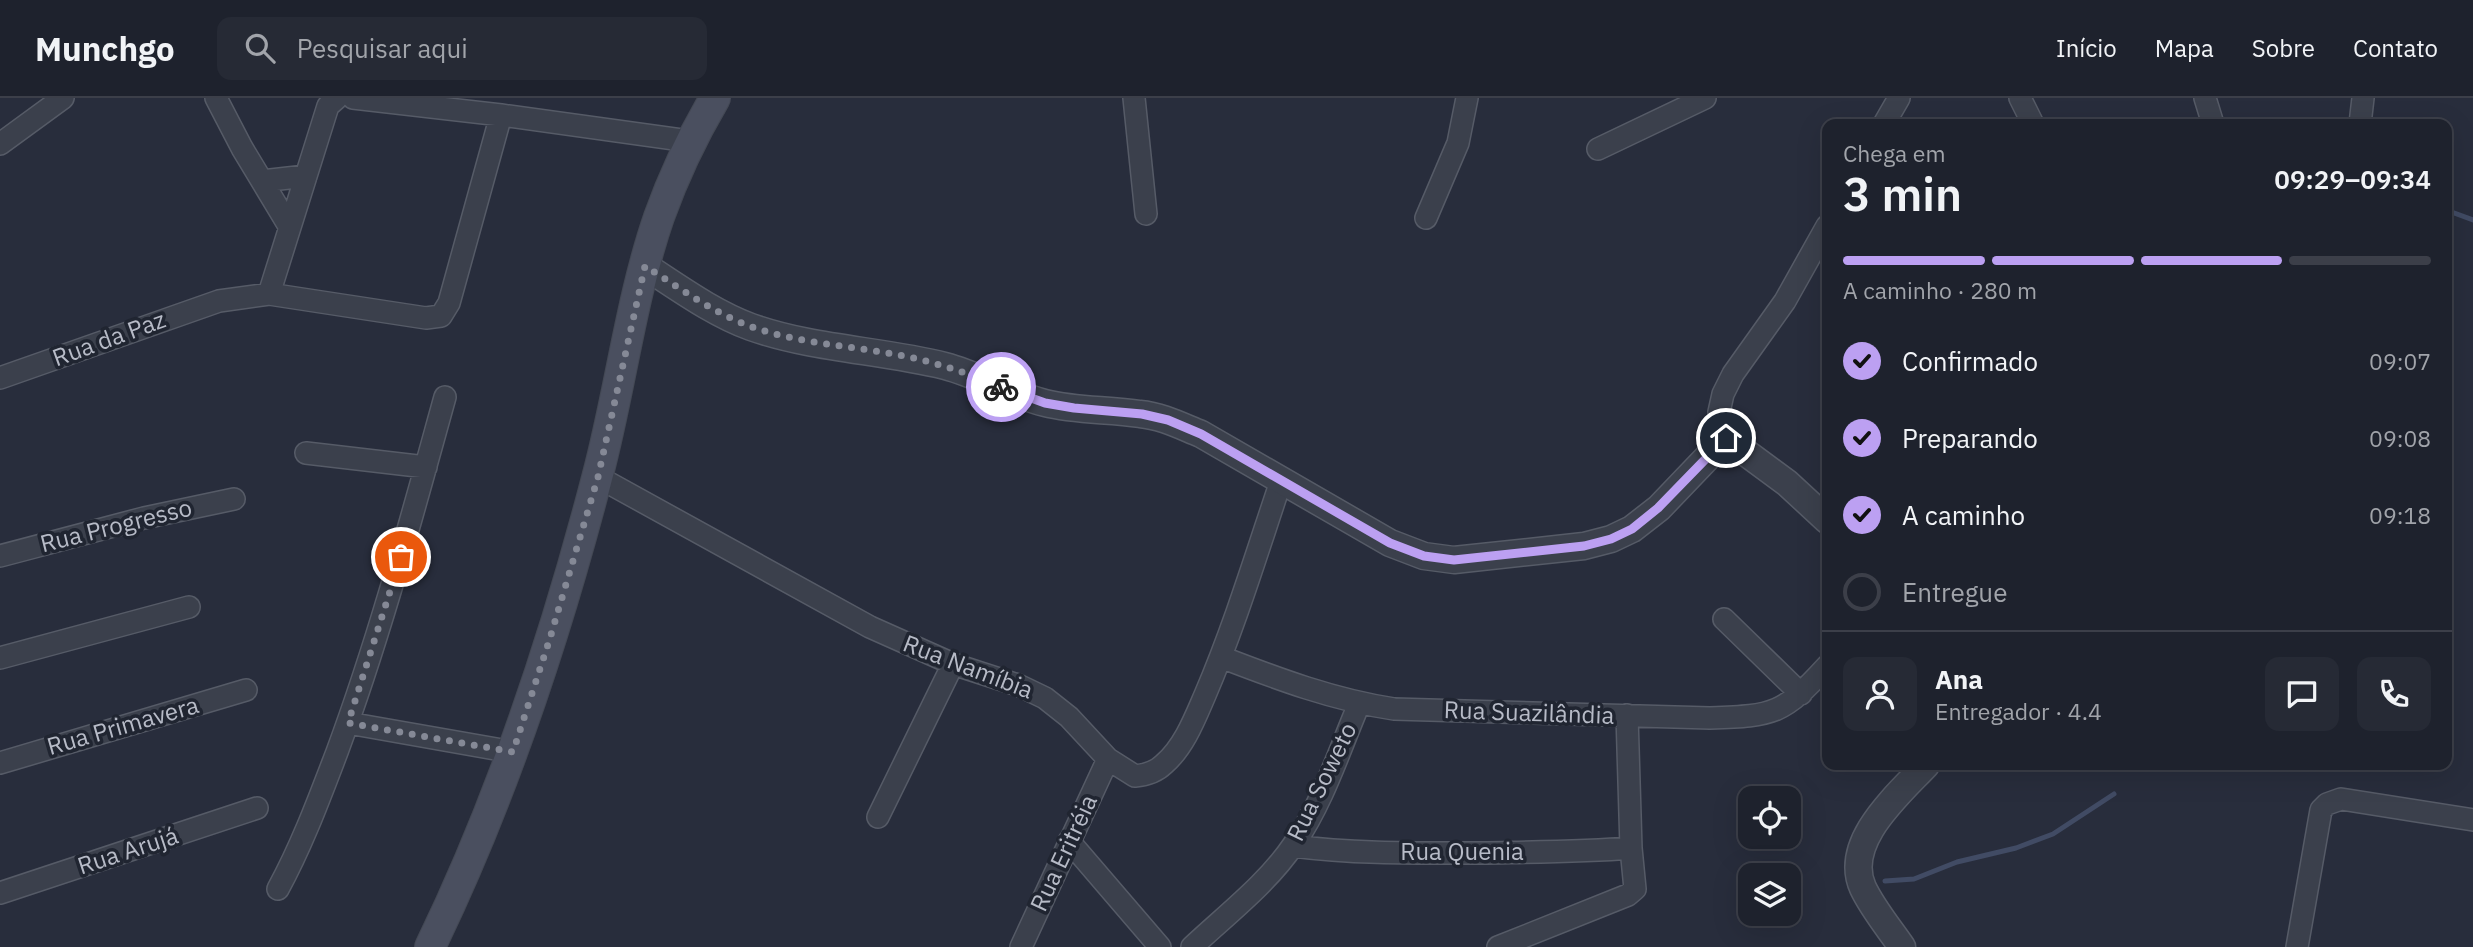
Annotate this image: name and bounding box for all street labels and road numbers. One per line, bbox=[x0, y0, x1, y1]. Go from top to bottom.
street label: Rua da Paz bbox=[48, 303, 170, 373]
street label: Rua Progresso bbox=[37, 491, 195, 559]
street label: Rua Namíbia bbox=[899, 627, 1038, 706]
street label: Rua Primavera bbox=[43, 688, 203, 762]
street label: Rua Suazilândia bbox=[1443, 693, 1615, 731]
street label: Rua Soweto bbox=[1279, 717, 1364, 846]
street label: Rua Eritréia bbox=[1022, 789, 1104, 916]
street label: Rua Arujá bbox=[73, 819, 182, 881]
street label: Rua Quenia bbox=[1400, 835, 1524, 867]

